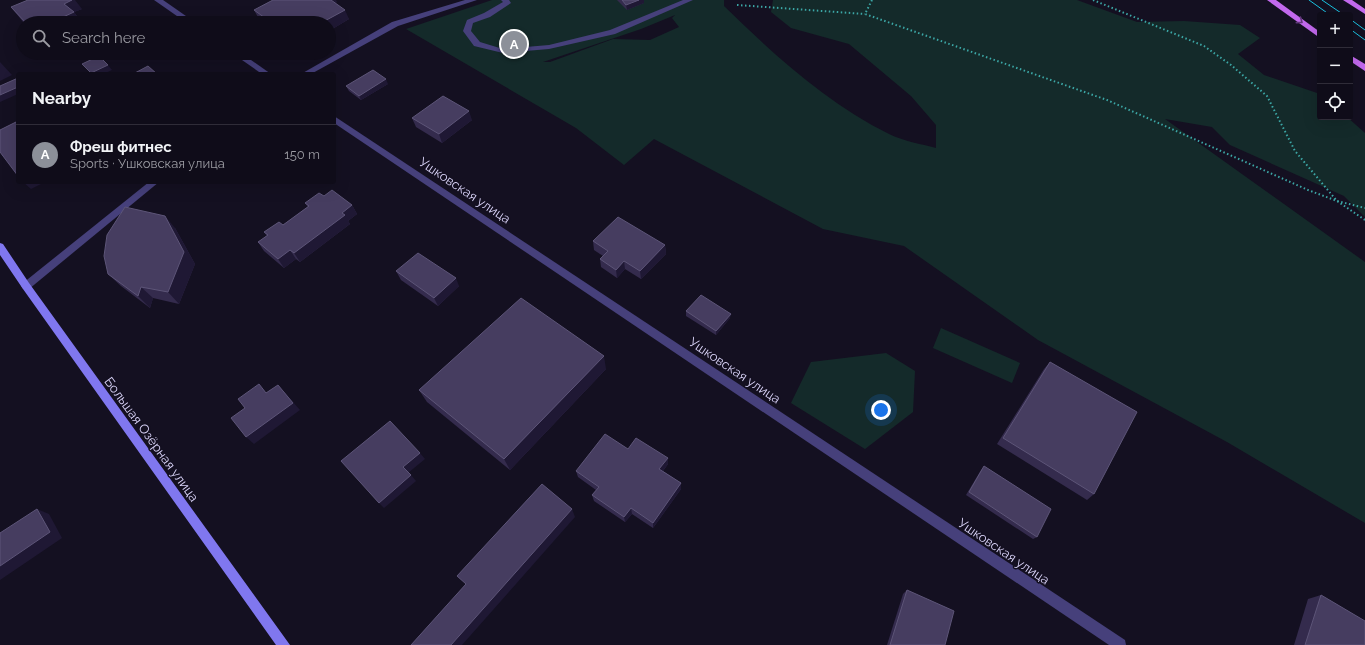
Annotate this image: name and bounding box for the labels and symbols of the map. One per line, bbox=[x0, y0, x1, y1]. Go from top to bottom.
one-way arrow bbox=[1295, 16, 1302, 23]
pin: A bbox=[501, 29, 527, 59]
street label: Ушковская улица bbox=[416, 154, 513, 227]
street label: Ушковская улица bbox=[686, 334, 783, 407]
street label: Большая Озёрная улица bbox=[101, 374, 202, 504]
your location bbox=[871, 400, 891, 420]
street label: Ушковская улица bbox=[955, 515, 1052, 588]

